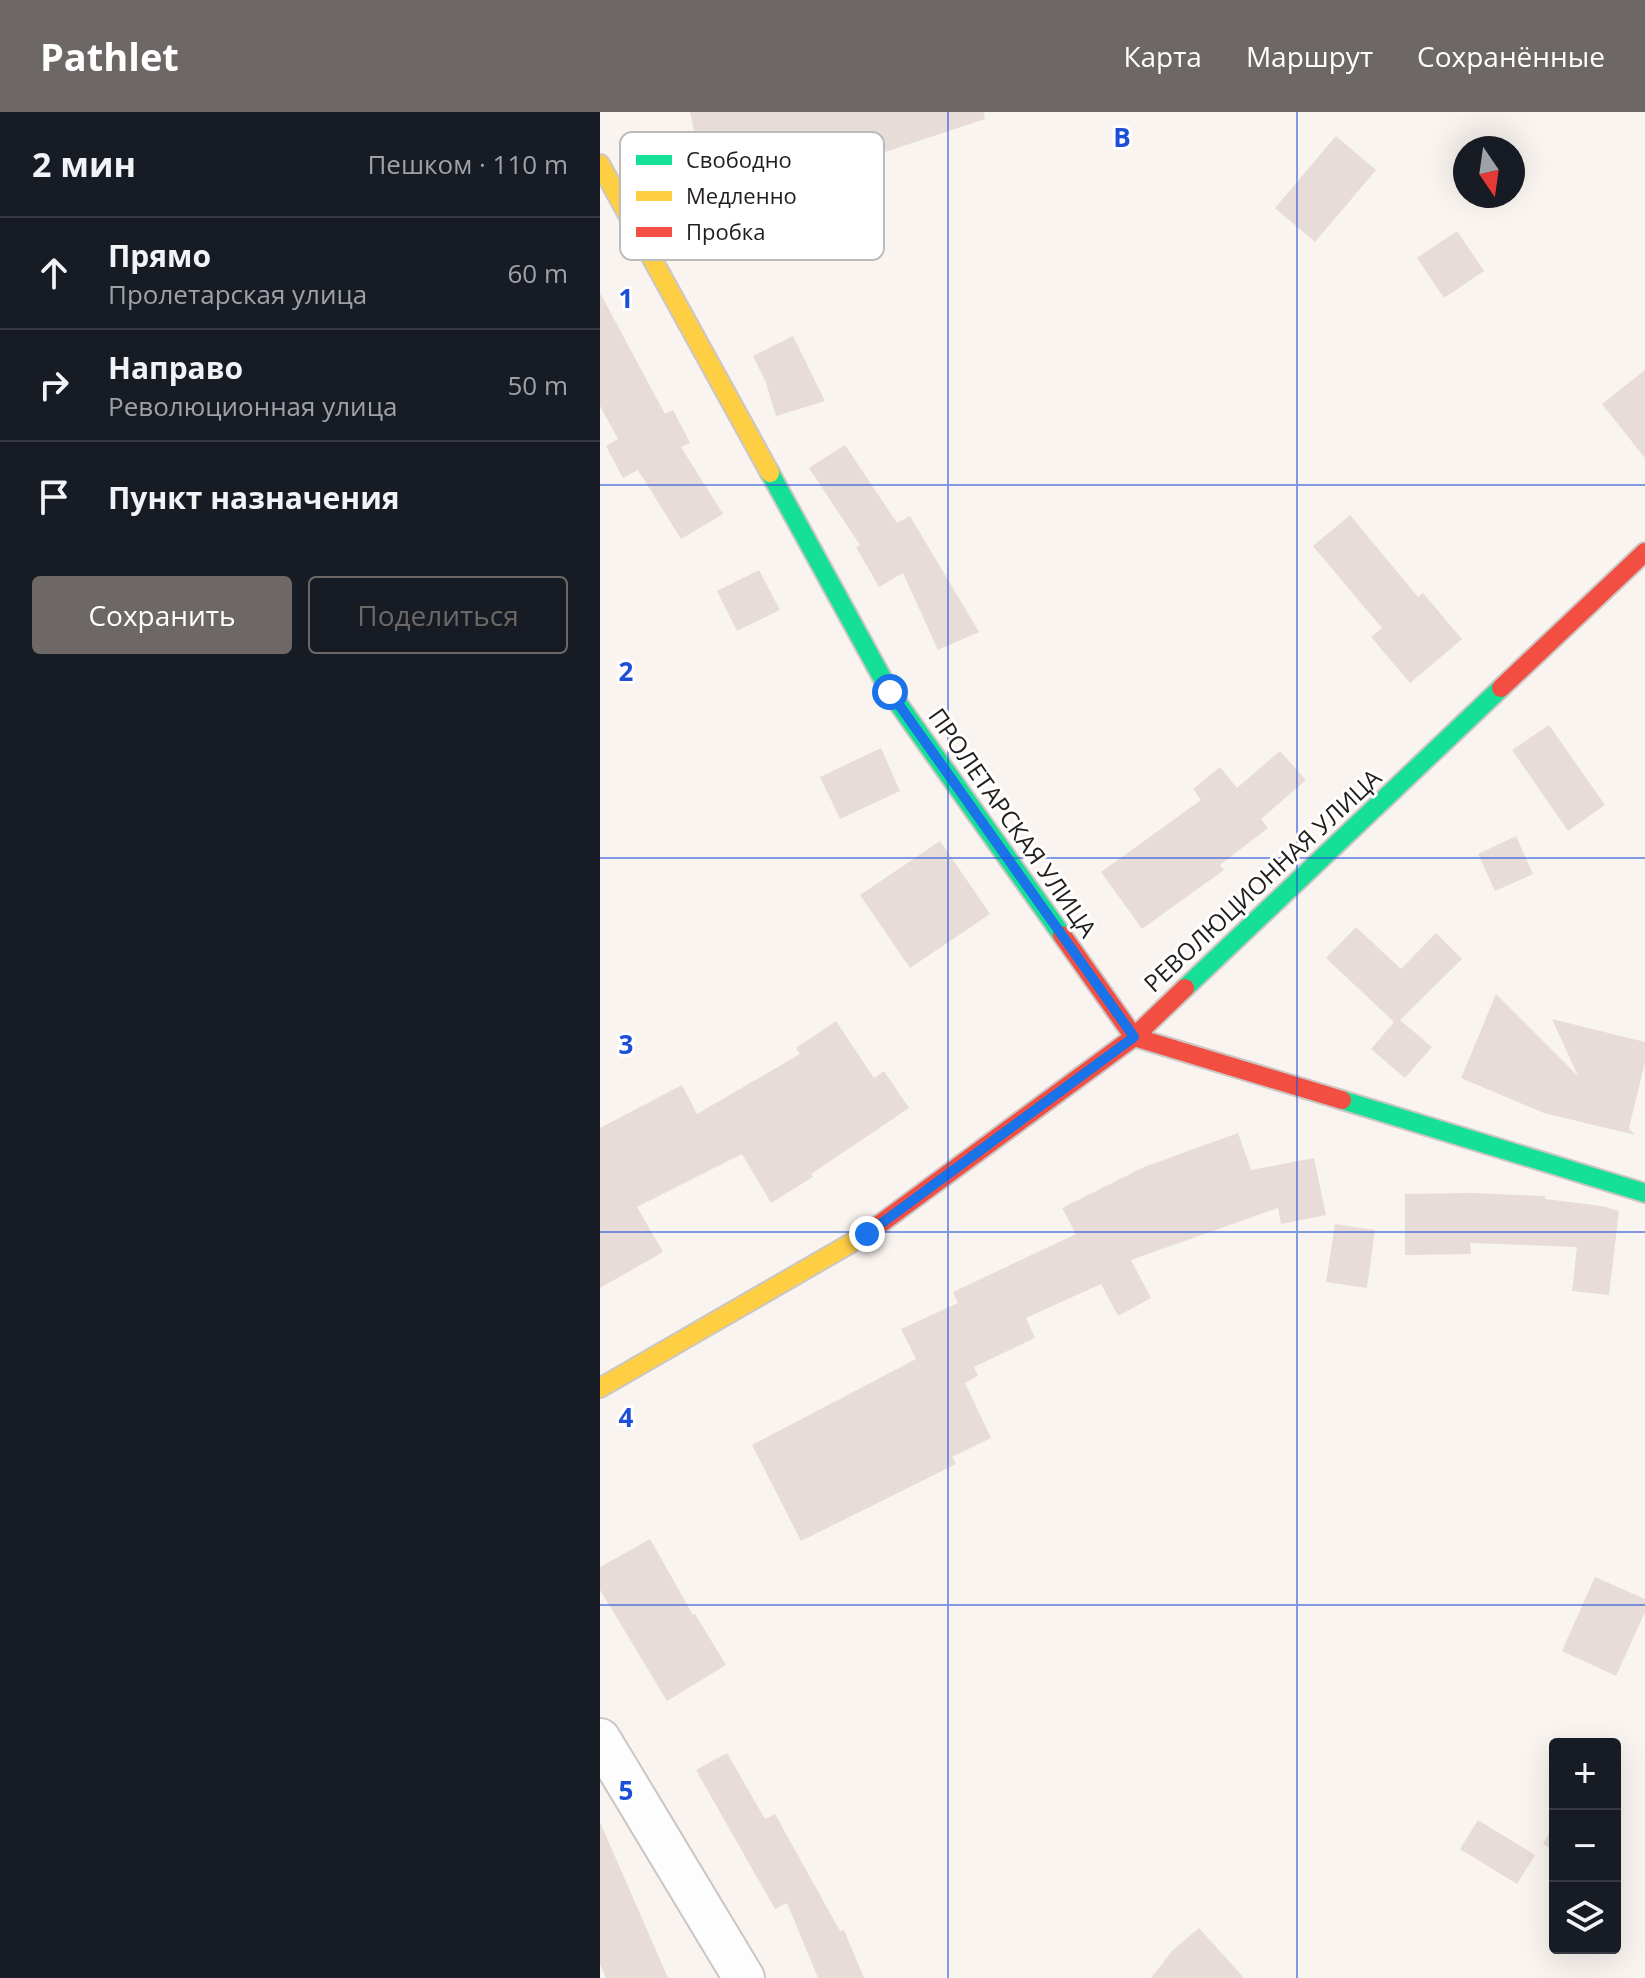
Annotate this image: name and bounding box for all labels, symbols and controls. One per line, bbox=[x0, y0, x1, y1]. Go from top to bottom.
text: Pathlet bbox=[40, 30, 179, 82]
text: Карта bbox=[1123, 37, 1202, 75]
text: Маршрут bbox=[1246, 37, 1373, 75]
text: Сохранённые bbox=[1417, 37, 1605, 75]
text: B bbox=[1113, 119, 1131, 155]
legend bbox=[620, 132, 884, 260]
north arrow bbox=[1453, 136, 1525, 208]
text: 2 мин bbox=[32, 141, 136, 187]
text: Свободно bbox=[686, 144, 792, 174]
text: Пешком · 110 m bbox=[367, 146, 568, 182]
text: Медленно bbox=[686, 180, 797, 210]
text: Пробка bbox=[686, 216, 765, 246]
text: Прямо bbox=[108, 235, 211, 276]
icon: ahead bbox=[32, 251, 76, 295]
text: 60 m bbox=[507, 255, 568, 291]
text: Пролетарская улица bbox=[108, 276, 367, 312]
text: 1 bbox=[619, 280, 633, 316]
text: Направо bbox=[108, 347, 243, 388]
icon: right bbox=[32, 363, 76, 407]
text: 50 m bbox=[507, 367, 568, 403]
text: Революционная улица bbox=[108, 388, 397, 424]
icon: arrive bbox=[32, 475, 76, 519]
text: Пункт назначения bbox=[108, 477, 400, 518]
button: Сохранить bbox=[32, 576, 292, 654]
button: Поделиться bbox=[308, 576, 568, 654]
text: 2 bbox=[619, 653, 634, 689]
route start bbox=[872, 674, 908, 710]
street label: ПРОЛЕТАРСКАЯ УЛИЦА bbox=[921, 701, 1105, 944]
street label: РЕВОЛЮЦИОННАЯ УЛИЦА bbox=[1136, 760, 1388, 999]
text: 3 bbox=[619, 1026, 633, 1062]
route end bbox=[849, 1216, 885, 1252]
text: 4 bbox=[619, 1399, 634, 1435]
map controls bbox=[1549, 1738, 1621, 1954]
button: + bbox=[1549, 1738, 1621, 1810]
text: 5 bbox=[619, 1772, 633, 1808]
button: − bbox=[1549, 1810, 1621, 1882]
button: layers bbox=[1549, 1882, 1621, 1954]

